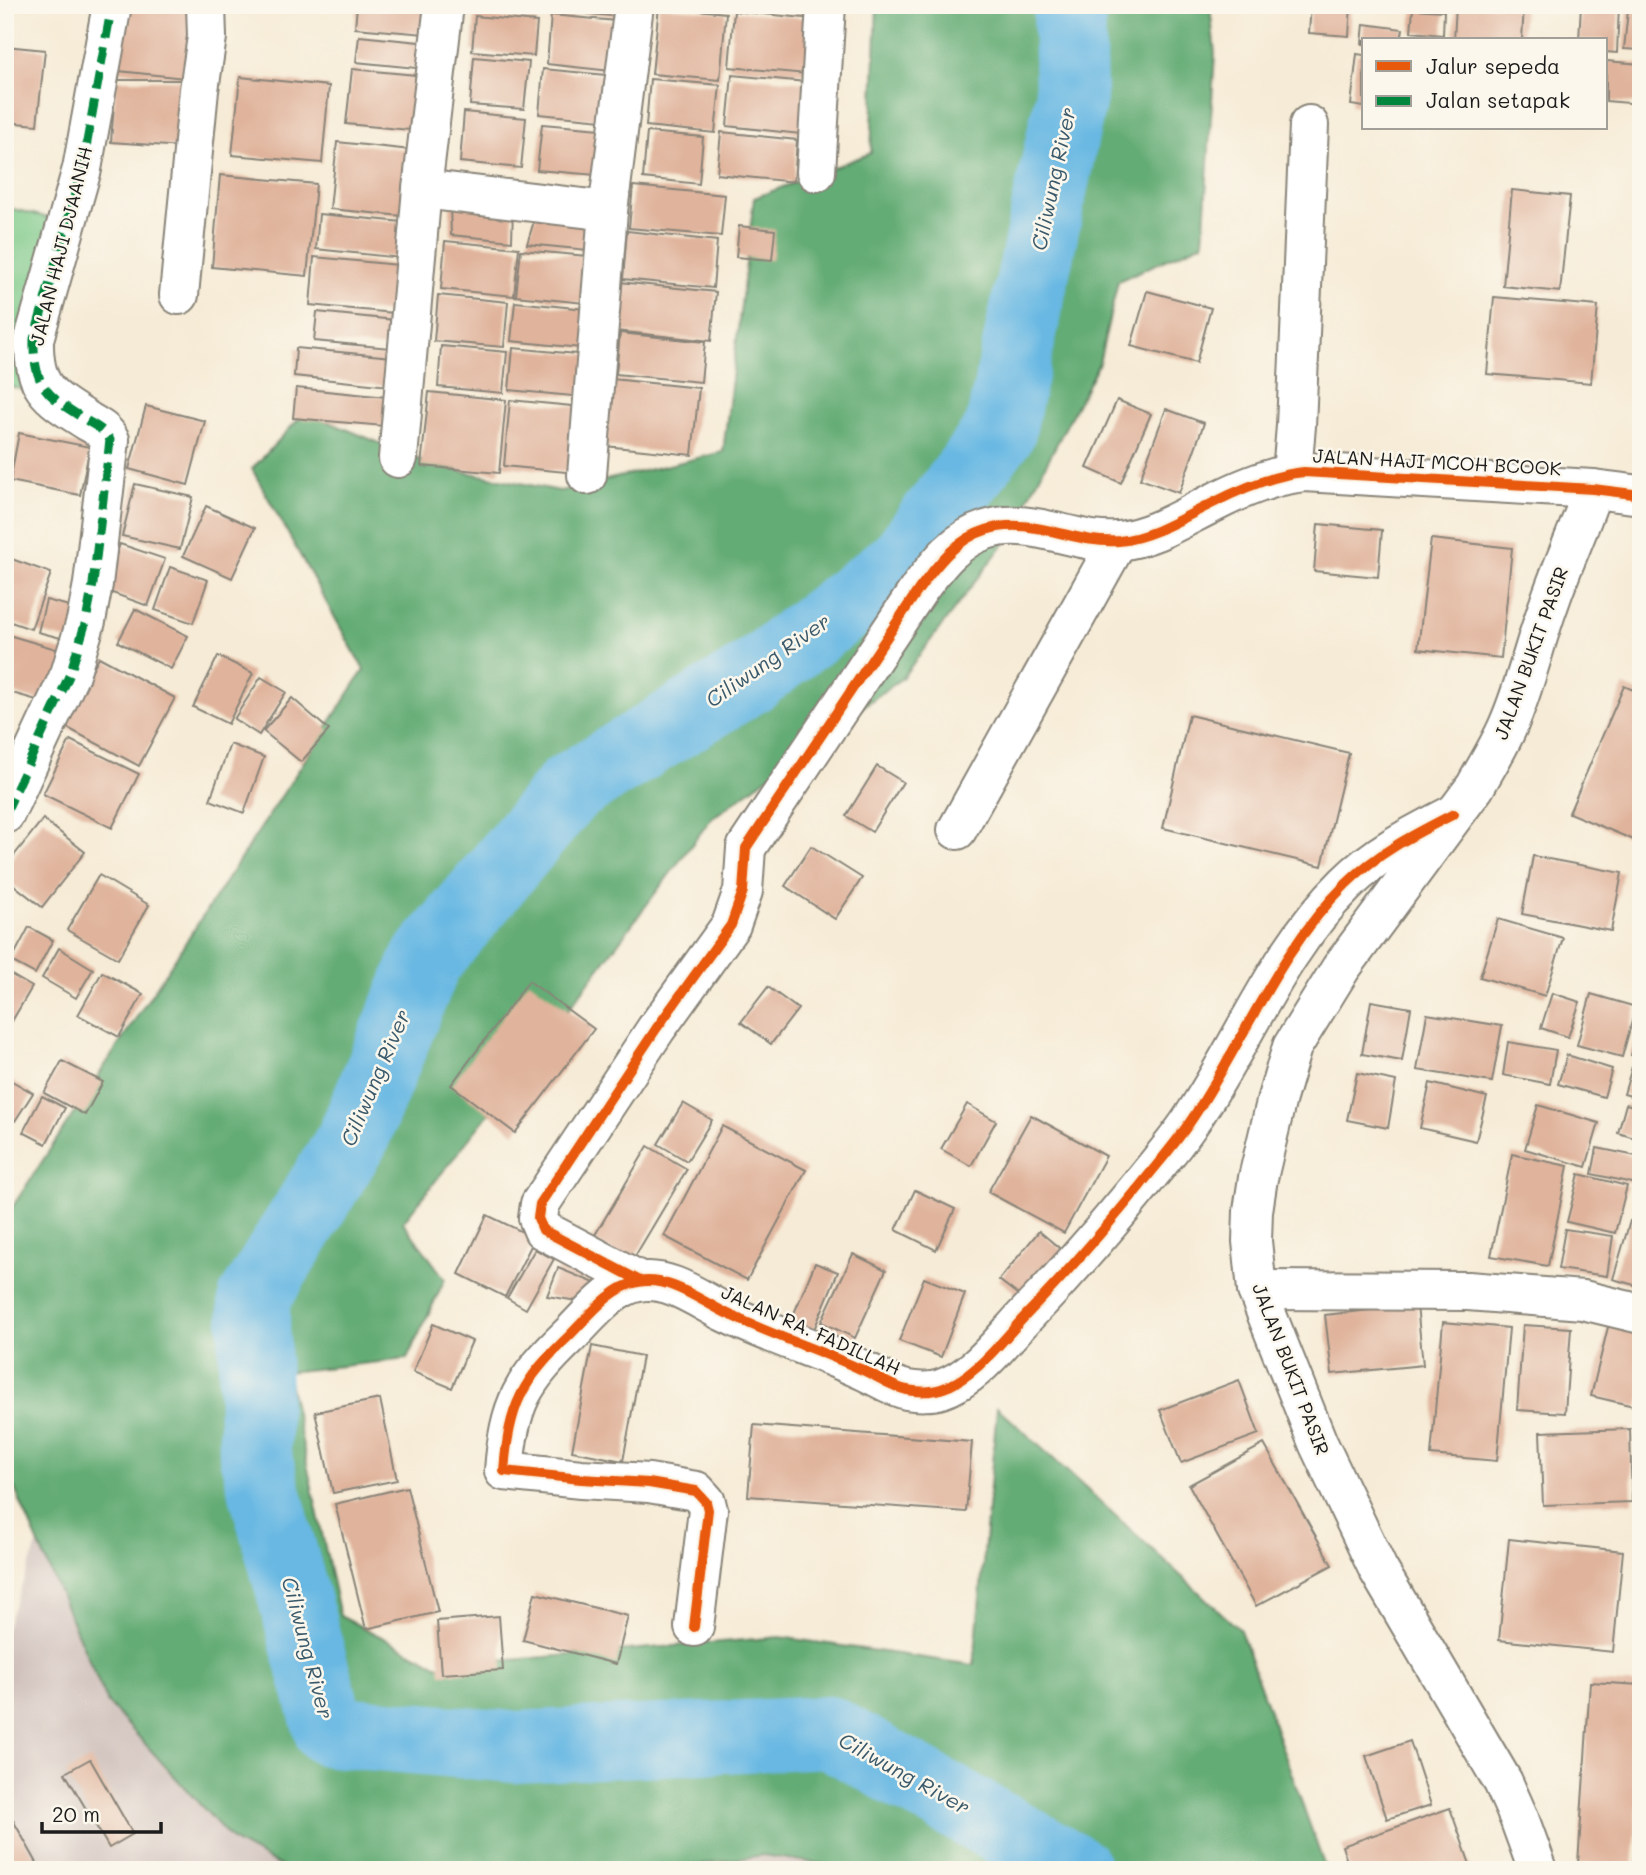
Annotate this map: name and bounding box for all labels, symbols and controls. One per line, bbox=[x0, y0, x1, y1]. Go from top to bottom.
legend bbox=[1362, 38, 1608, 130]
text: Jalur sepeda bbox=[1426, 52, 1560, 79]
text: Jalan setapak bbox=[1426, 86, 1570, 113]
water label: Ciliwung River bbox=[1024, 104, 1081, 253]
street label: JALAN HAJI DJAANIH bbox=[24, 144, 97, 348]
street label: JALAN HAJI MCOH BCOOK bbox=[1312, 443, 1562, 481]
street label: JALAN BUKIT PASIR bbox=[1488, 563, 1573, 743]
water label: Ciliwung River bbox=[700, 607, 835, 713]
water label: Ciliwung River bbox=[334, 1005, 416, 1150]
street label: JALAN RA. FADILLAH bbox=[718, 1279, 905, 1380]
street label: JALAN BUKIT PASIR bbox=[1247, 1279, 1336, 1458]
water label: Ciliwung River bbox=[277, 1574, 340, 1722]
water label: Ciliwung River bbox=[834, 1725, 975, 1820]
scale bar bbox=[42, 1791, 161, 1835]
text: 20 m bbox=[52, 1800, 100, 1827]

